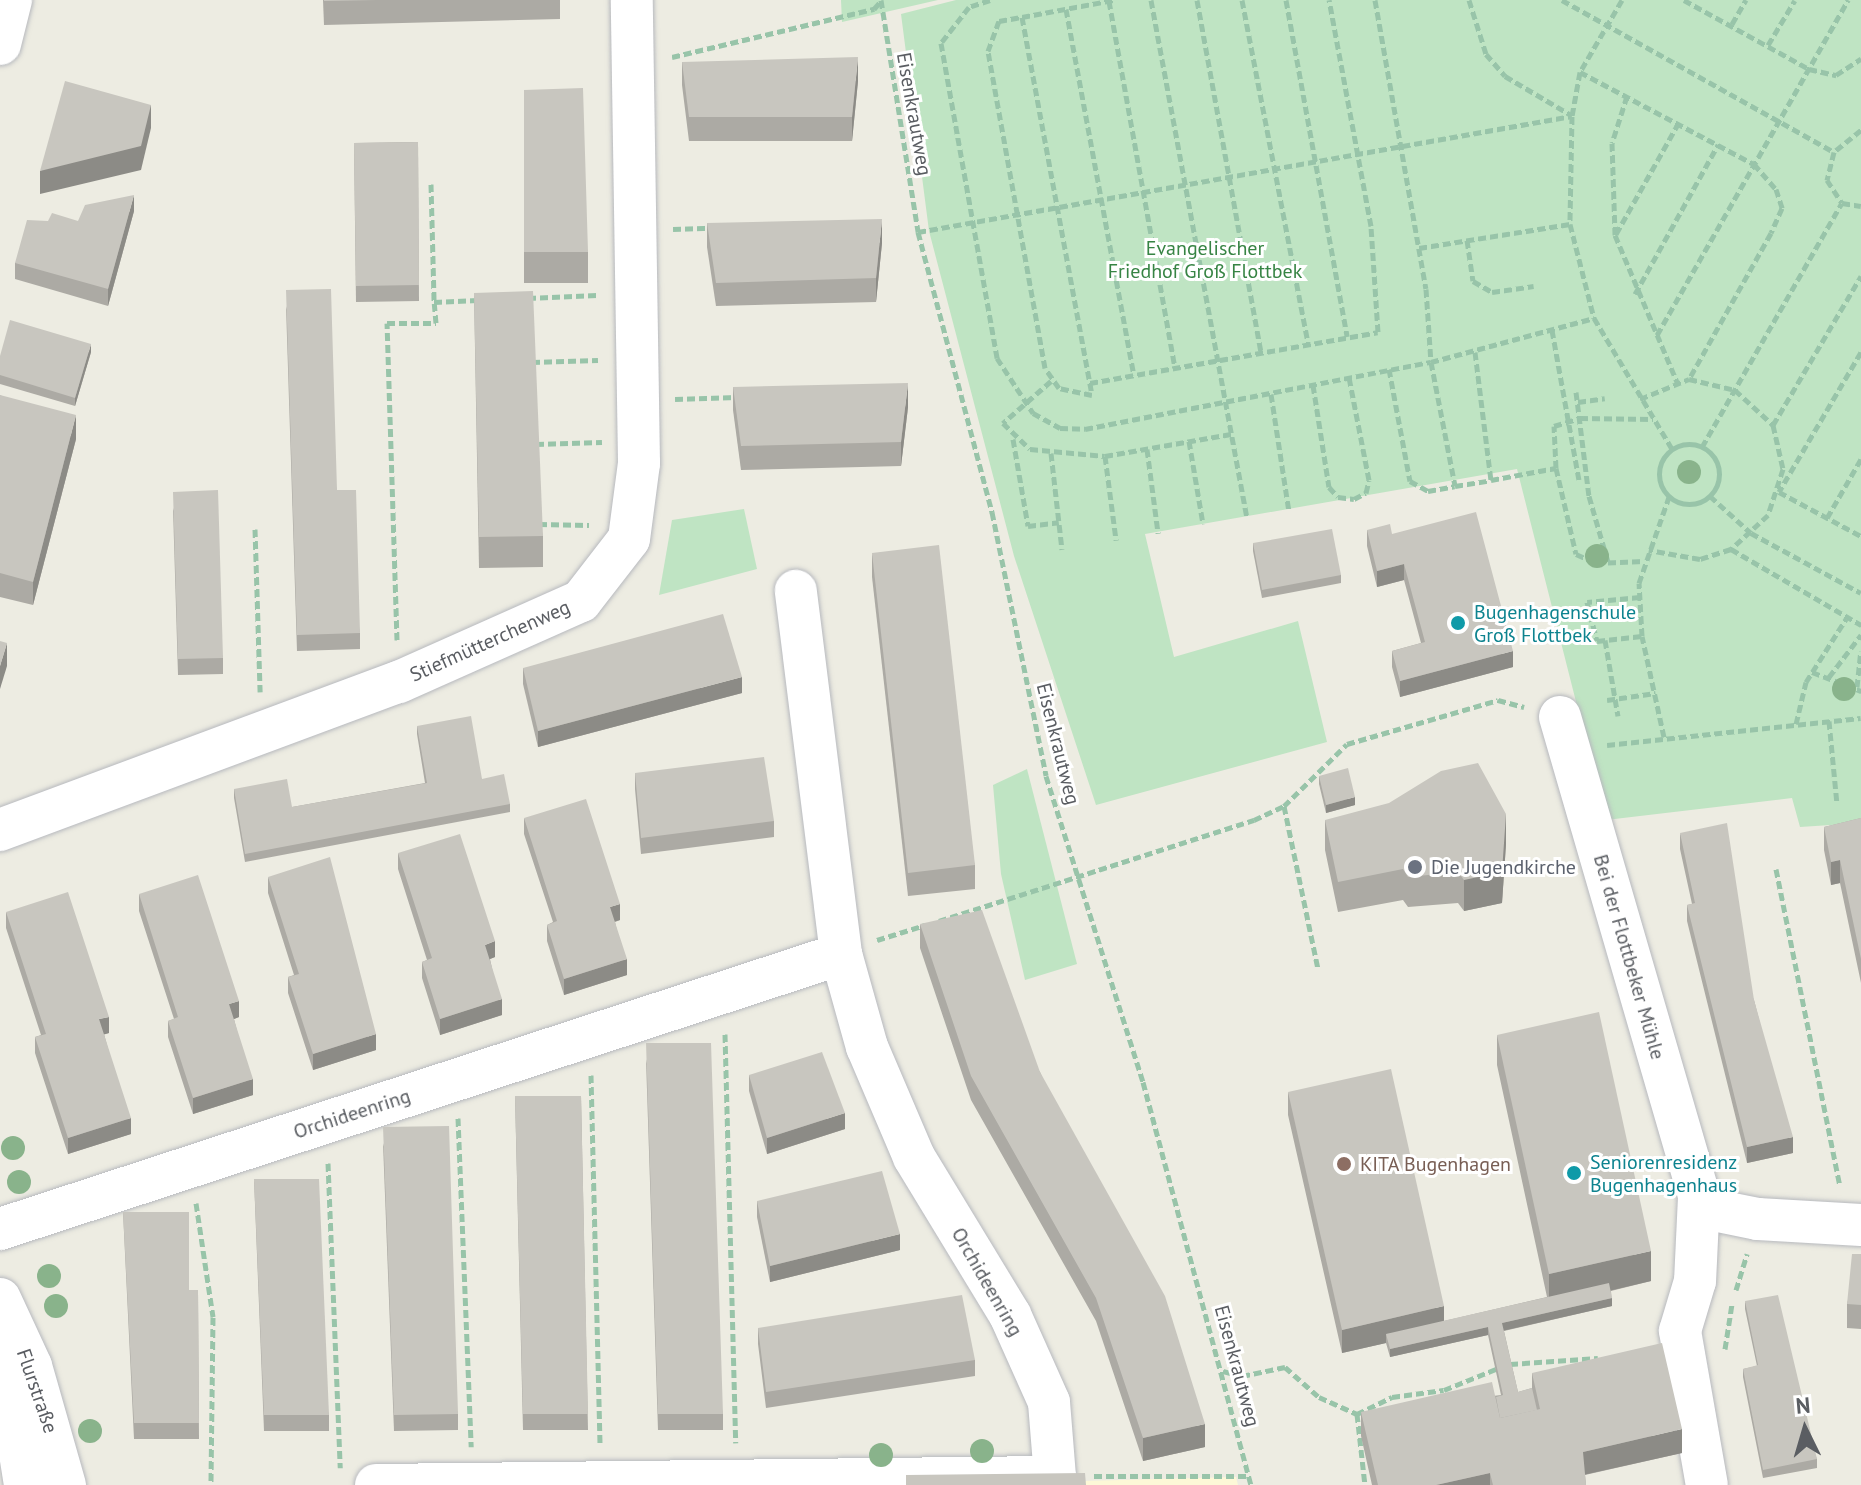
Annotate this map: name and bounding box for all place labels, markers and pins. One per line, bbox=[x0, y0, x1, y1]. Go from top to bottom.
place label: Bugenhagenschule Groß Flottbek bbox=[1474, 600, 1636, 647]
marker: Bugenhagenschule Groß Flottbek bbox=[1449, 614, 1467, 632]
place label: Die Jugendkirche bbox=[1431, 855, 1576, 879]
marker: Die Jugendkirche bbox=[1406, 858, 1424, 876]
place label: Seniorenresidenz Bugenhagenhaus bbox=[1590, 1150, 1737, 1197]
place label: KITA Bugenhagen bbox=[1360, 1152, 1512, 1176]
marker: KITA Bugenhagen bbox=[1335, 1155, 1353, 1173]
marker: Seniorenresidenz Bugenhagenhaus bbox=[1565, 1164, 1583, 1182]

